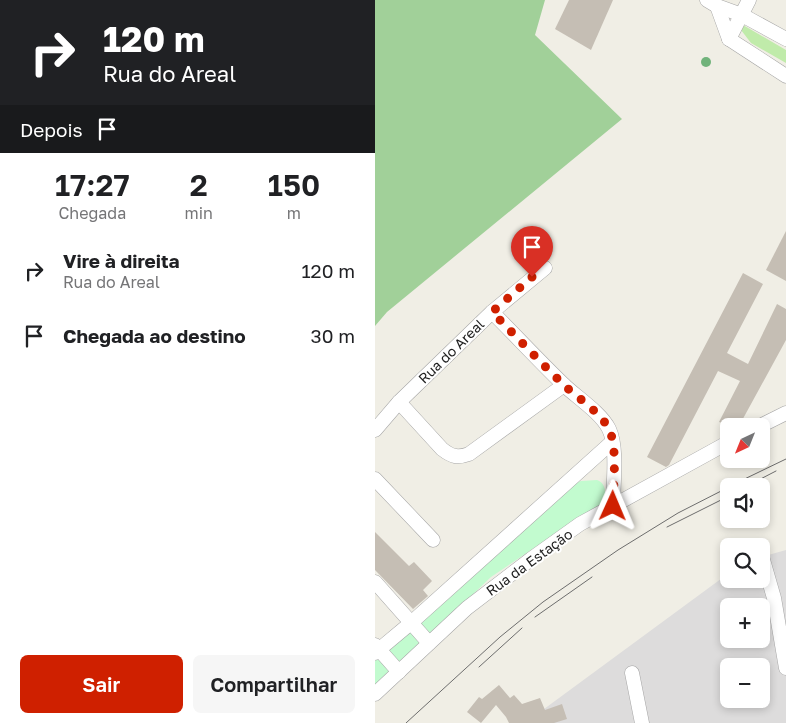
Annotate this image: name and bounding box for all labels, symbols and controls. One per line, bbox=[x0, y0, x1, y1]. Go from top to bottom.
text: 120 m bbox=[103, 18, 205, 60]
icon: right bbox=[20, 20, 85, 85]
text: Rua do Areal bbox=[103, 60, 236, 87]
icon: arrive bbox=[93, 115, 121, 143]
text: Depois bbox=[20, 118, 83, 141]
text: 17:27 bbox=[55, 167, 130, 203]
text: 2 bbox=[190, 167, 208, 203]
text: 150 bbox=[268, 167, 320, 203]
text: Chegada bbox=[58, 203, 126, 223]
text: min bbox=[185, 203, 213, 223]
text: m bbox=[287, 203, 301, 223]
pin bbox=[511, 226, 553, 277]
icon: arrive bbox=[518, 233, 546, 261]
text: Vire à direita bbox=[63, 249, 180, 272]
icon: right bbox=[20, 257, 48, 285]
text: 120 m bbox=[301, 259, 355, 282]
text: Rua do Areal bbox=[63, 272, 160, 292]
street label: Rua do Areal bbox=[415, 315, 487, 387]
icon: arrive bbox=[20, 322, 48, 350]
text: Chegada ao destino bbox=[63, 324, 246, 347]
text: 30 m bbox=[311, 324, 355, 347]
north arrow bbox=[720, 418, 770, 468]
map controls bbox=[720, 418, 770, 708]
button: sound bbox=[720, 478, 770, 528]
position arrow bbox=[586, 479, 638, 531]
street label: Rua da Estação bbox=[483, 525, 575, 599]
button: search bbox=[720, 538, 770, 588]
button: + bbox=[720, 598, 770, 648]
button: Sair bbox=[20, 655, 183, 713]
button: Compartilhar bbox=[193, 655, 355, 713]
button: − bbox=[720, 658, 770, 708]

